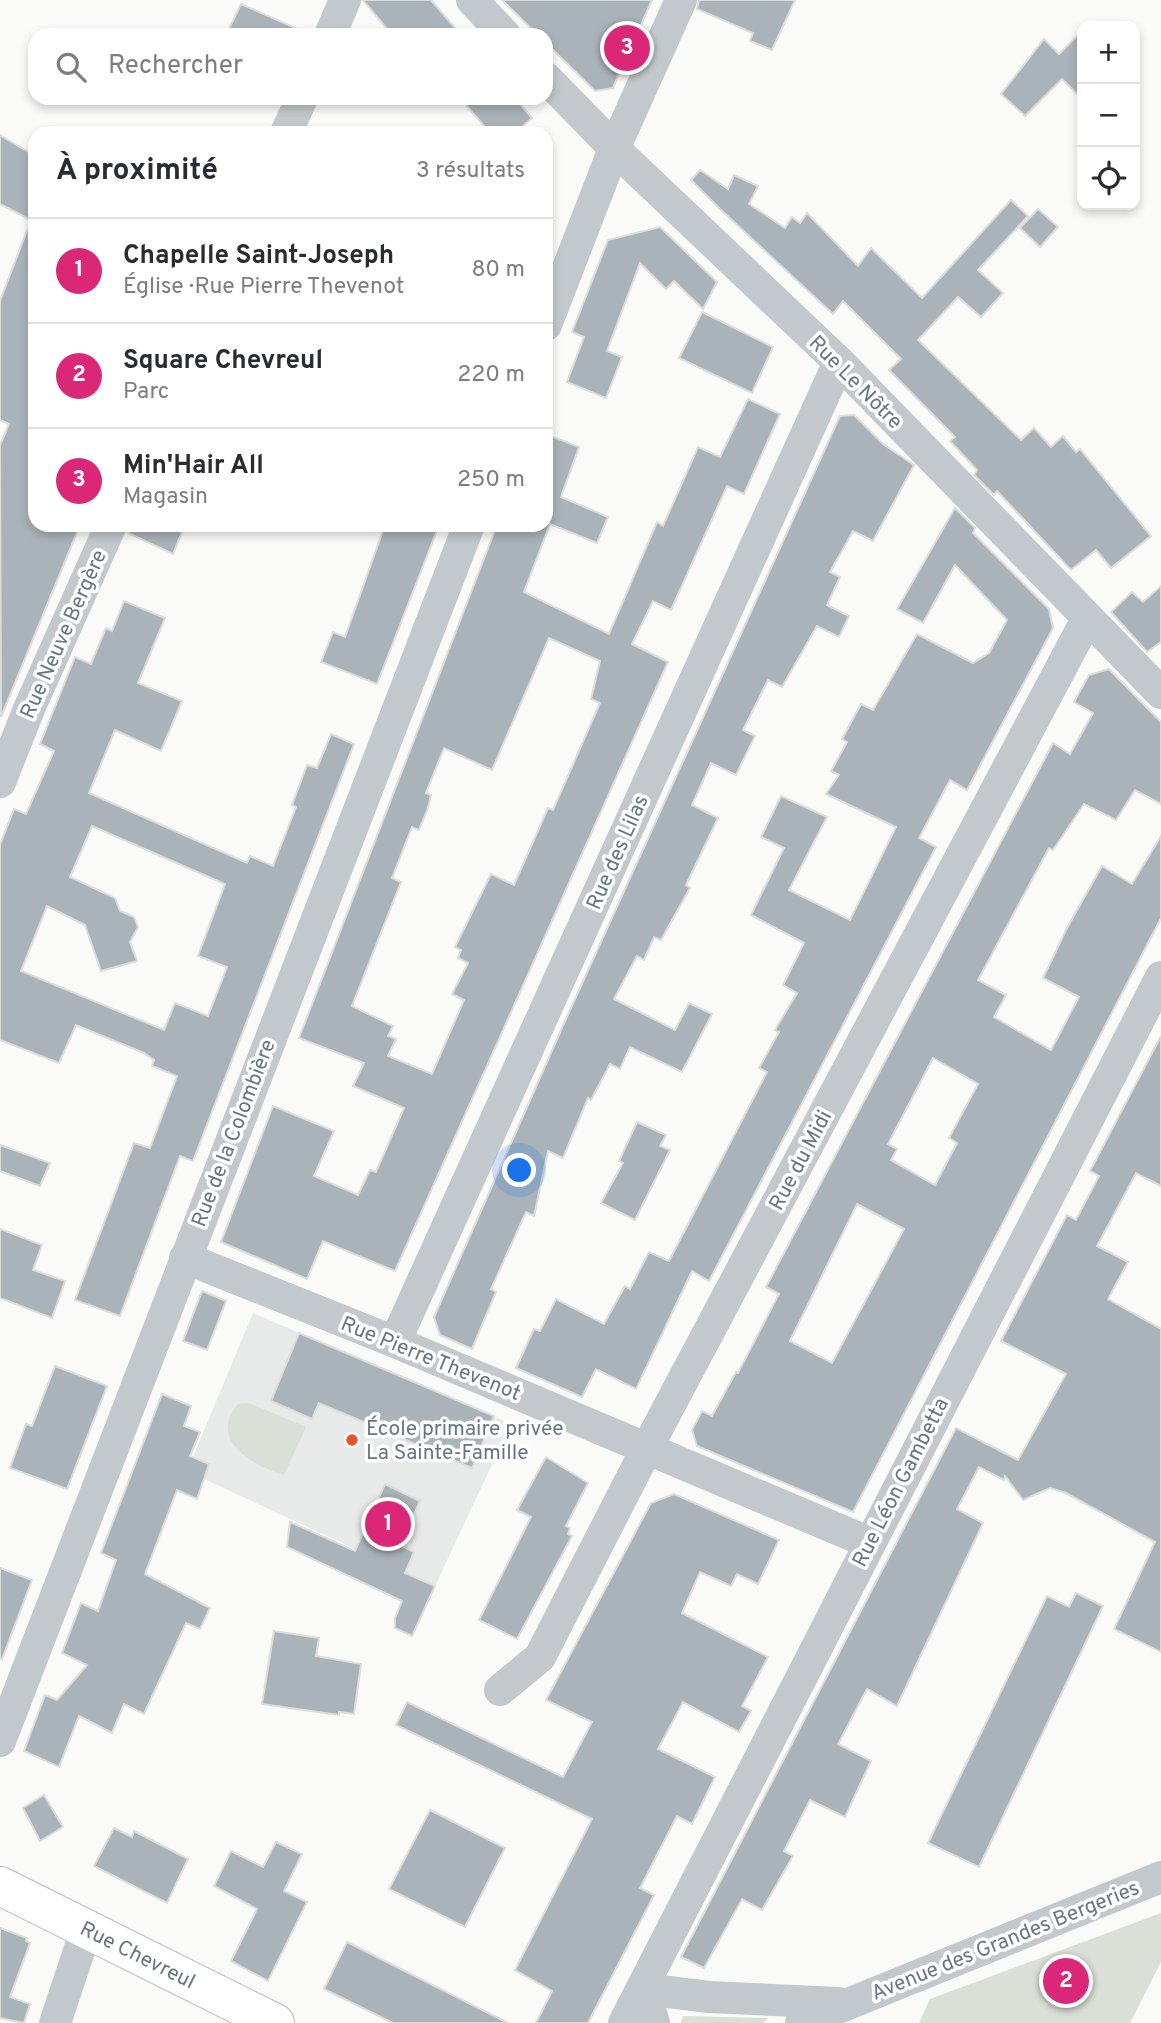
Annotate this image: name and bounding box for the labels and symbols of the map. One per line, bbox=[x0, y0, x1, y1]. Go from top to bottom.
pin: 3 bbox=[604, 22, 650, 74]
street label: Rue Le Nôtre bbox=[802, 330, 908, 436]
street label: Rue Neuve Bergère bbox=[15, 546, 114, 723]
street label: Rue des Lilas bbox=[581, 791, 656, 914]
street label: Rue de la Colombière bbox=[186, 1036, 283, 1231]
street label: Rue du Midi bbox=[764, 1106, 839, 1215]
your location bbox=[502, 1153, 536, 1187]
street label: Rue Pierre Thevenot bbox=[336, 1311, 524, 1408]
street label: Rue Léon Gambetta bbox=[847, 1394, 956, 1572]
place label: École primaire privée La Sainte-Famille bbox=[366, 1415, 564, 1467]
marker: École primaire privée La Sainte-Famille bbox=[344, 1432, 360, 1448]
pin: 1 bbox=[365, 1498, 411, 1550]
street label: Avenue des Grandes Bergeries bbox=[868, 1875, 1144, 2008]
street label: Rue Chevreul bbox=[75, 1916, 199, 1996]
pin: 2 bbox=[1043, 1955, 1089, 2007]

